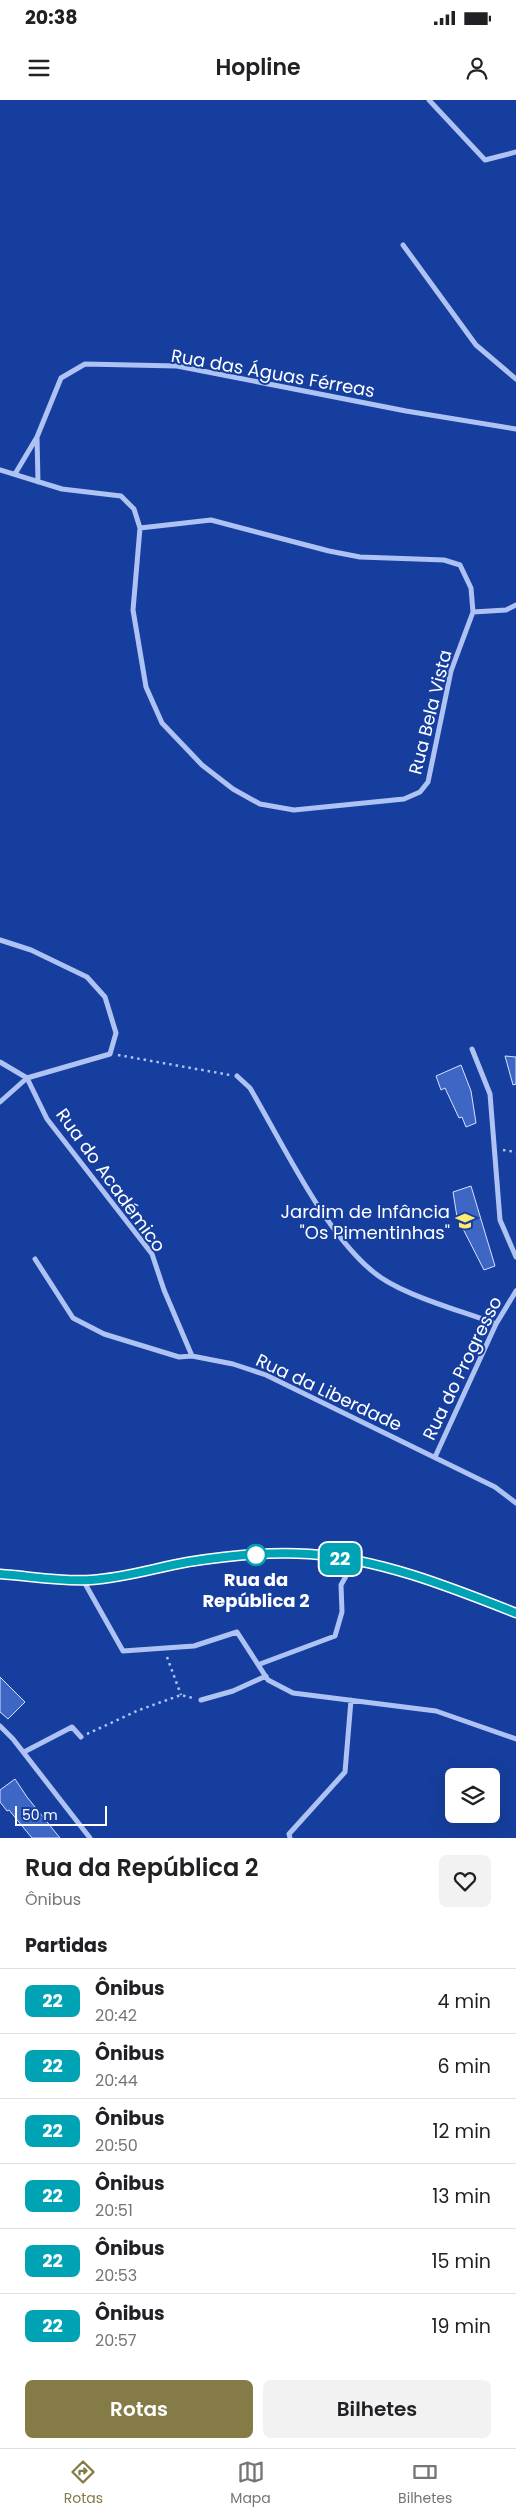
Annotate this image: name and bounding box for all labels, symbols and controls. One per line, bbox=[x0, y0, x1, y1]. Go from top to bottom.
text: 20:38 bbox=[25, 4, 77, 31]
text: Hopline bbox=[215, 52, 301, 83]
icon: menu bbox=[25, 54, 53, 82]
icon: person bbox=[463, 54, 491, 82]
street label: Rua das Águas Férreas bbox=[169, 343, 377, 403]
street label: Rua Bela Vista bbox=[402, 647, 458, 777]
street label: Rua do Académico bbox=[50, 1103, 172, 1257]
place label: Jardim de Infância "Os Pimentinhas" bbox=[280, 1199, 450, 1245]
school or university icon: Jardim de Infância "Os Pimentinhas" bbox=[454, 1210, 476, 1232]
street label: Rua do Progresso bbox=[416, 1292, 508, 1444]
street label: Rua da Liberdade bbox=[252, 1347, 406, 1437]
line badge: 22 bbox=[318, 1543, 362, 1575]
marker: Rua da República 2 bbox=[245, 1544, 267, 1566]
text: 22 bbox=[330, 1546, 350, 1571]
place label: Rua da República 2 bbox=[202, 1567, 310, 1613]
map controls bbox=[445, 1768, 500, 1823]
button: layers bbox=[445, 1768, 500, 1823]
scale bar bbox=[15, 1803, 108, 1826]
text: 50 m bbox=[22, 1805, 58, 1825]
text: Rua da República 2 bbox=[25, 1851, 259, 1884]
button: heart bbox=[439, 1855, 491, 1907]
text: Ônibus bbox=[25, 1888, 81, 1911]
text: Partidas bbox=[25, 1932, 108, 1959]
text: Ônibus bbox=[95, 1975, 165, 2002]
text: 22 bbox=[42, 1988, 63, 2013]
text: 4 min bbox=[438, 1988, 491, 2015]
text: 20:42 bbox=[95, 2004, 137, 2027]
text: Ônibus bbox=[95, 2040, 165, 2067]
text: 22 bbox=[42, 2053, 63, 2078]
text: 6 min bbox=[437, 2053, 491, 2080]
text: 20:44 bbox=[95, 2069, 138, 2092]
text: Ônibus bbox=[95, 2105, 165, 2132]
text: 22 bbox=[42, 2118, 63, 2143]
text: 12 min bbox=[433, 2118, 491, 2145]
text: 20:50 bbox=[95, 2134, 138, 2157]
text: Ônibus bbox=[95, 2170, 165, 2197]
text: 22 bbox=[42, 2183, 63, 2208]
text: 13 min bbox=[432, 2183, 491, 2210]
text: 20:51 bbox=[95, 2199, 133, 2222]
text: Ônibus bbox=[95, 2235, 165, 2262]
text: 22 bbox=[42, 2248, 63, 2273]
text: 15 min bbox=[432, 2248, 491, 2275]
text: 20:53 bbox=[95, 2264, 137, 2287]
text: Ônibus bbox=[95, 2300, 165, 2327]
text: 22 bbox=[42, 2313, 63, 2338]
text: 19 min bbox=[431, 2313, 491, 2340]
text: 20:57 bbox=[95, 2329, 136, 2352]
button: Rotas bbox=[25, 2380, 253, 2438]
button: Bilhetes bbox=[263, 2380, 491, 2438]
tab: Rotas bbox=[64, 2458, 103, 2509]
tab: Mapa bbox=[230, 2458, 271, 2509]
tab: Bilhetes bbox=[398, 2458, 452, 2509]

